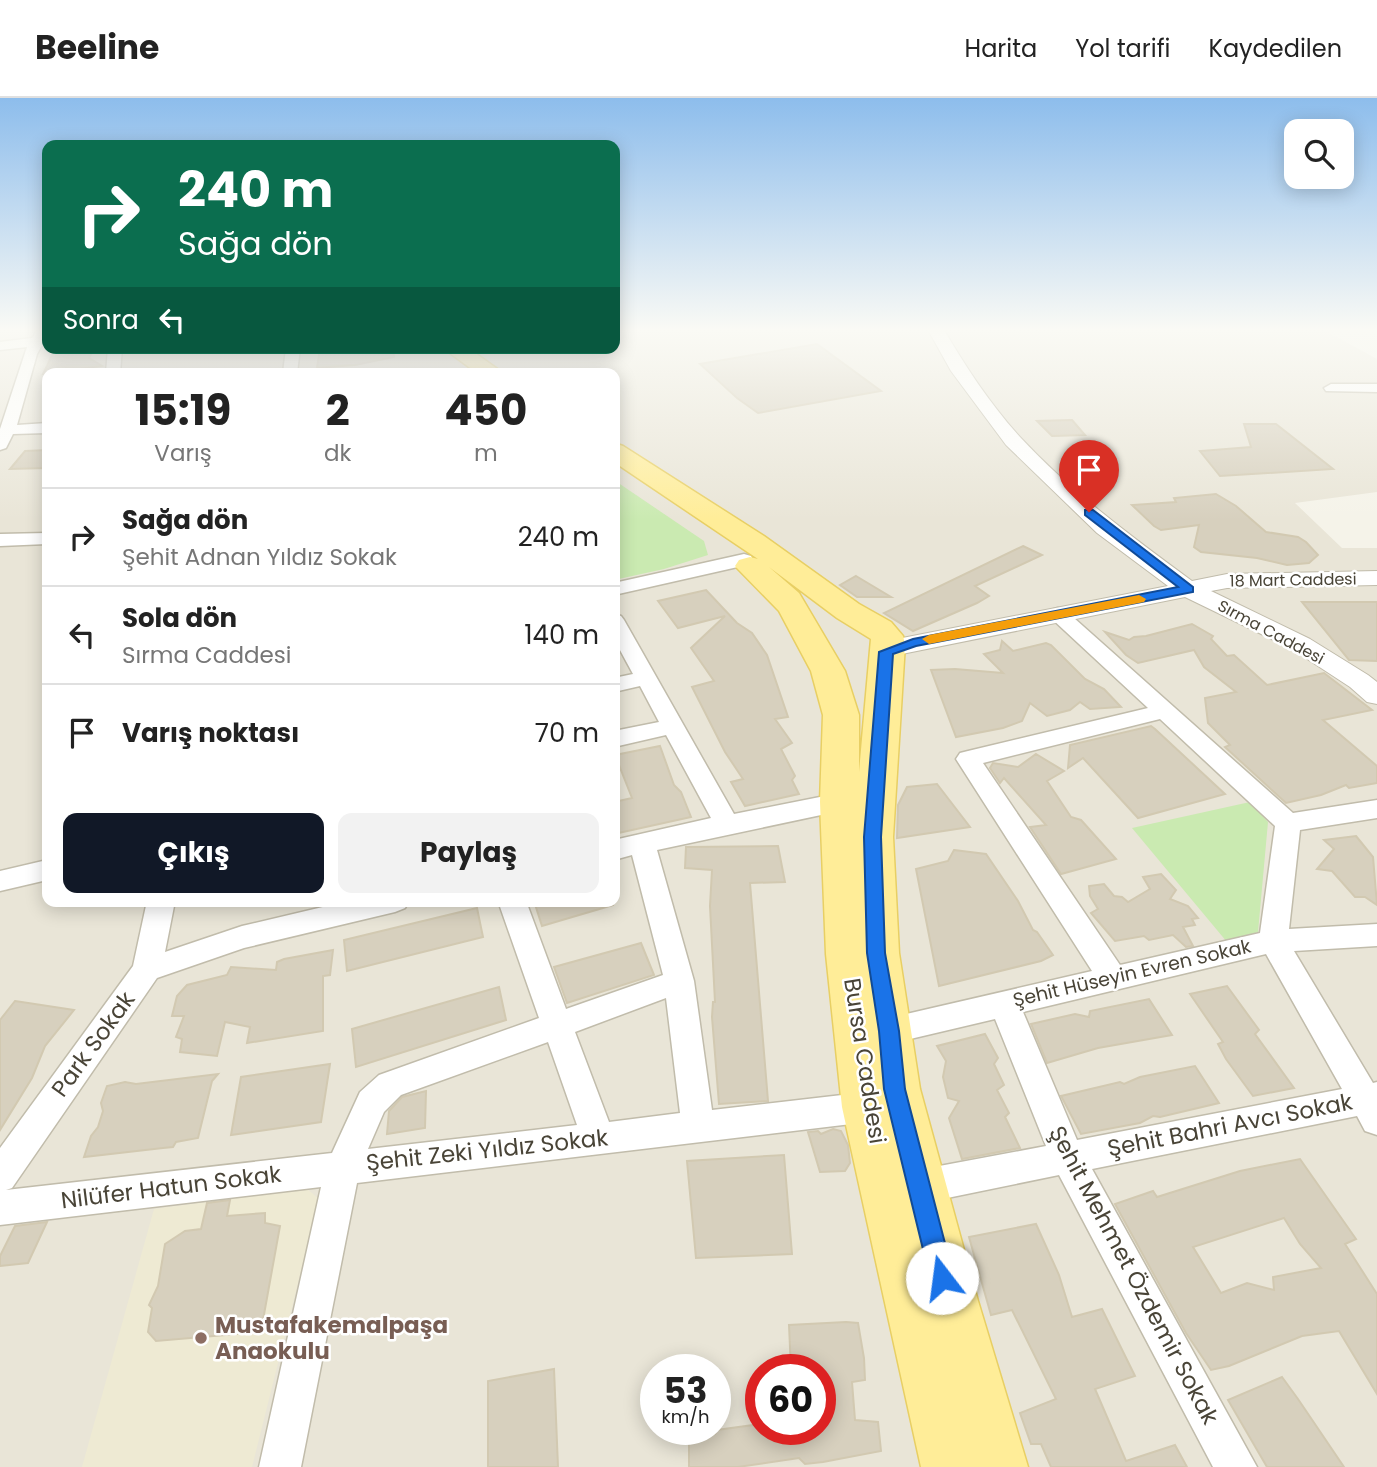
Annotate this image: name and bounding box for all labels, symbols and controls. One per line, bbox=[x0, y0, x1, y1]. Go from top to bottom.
text: Beeline bbox=[35, 24, 159, 71]
text: Harita bbox=[965, 32, 1037, 65]
text: Yol tarifi bbox=[1075, 32, 1171, 65]
text: Kaydedilen bbox=[1209, 32, 1342, 65]
map controls bbox=[1284, 119, 1354, 189]
button: search bbox=[1284, 119, 1354, 189]
text: 240 m bbox=[178, 156, 333, 224]
icon: right bbox=[63, 168, 154, 259]
text: Sağa dön bbox=[178, 221, 333, 266]
icon: left bbox=[153, 301, 191, 339]
text: Sonra bbox=[63, 302, 139, 338]
text: 15:19 bbox=[135, 381, 231, 440]
text: 2 bbox=[326, 381, 350, 440]
text: 450 bbox=[444, 381, 527, 440]
text: Varış bbox=[154, 437, 212, 469]
text: dk bbox=[324, 437, 351, 469]
text: m bbox=[474, 437, 498, 469]
pin bbox=[1059, 440, 1119, 512]
icon: arrive bbox=[1070, 451, 1108, 489]
text: Sağa dön bbox=[122, 502, 248, 538]
icon: right bbox=[63, 518, 101, 556]
text: 240 m bbox=[518, 519, 599, 555]
text: Şehit Adnan Yıldız Sokak bbox=[122, 541, 397, 573]
street label: 18 Mart Caddesi bbox=[1229, 567, 1357, 593]
street label: Sırma Caddesi bbox=[1214, 594, 1328, 670]
text: Sola dön bbox=[122, 600, 237, 636]
icon: left bbox=[63, 616, 101, 654]
text: 140 m bbox=[524, 617, 599, 653]
text: Sırma Caddesi bbox=[122, 639, 291, 671]
icon: arrive bbox=[63, 714, 101, 752]
text: Varış noktası bbox=[122, 715, 299, 751]
text: 70 m bbox=[535, 715, 599, 751]
button: Çıkış bbox=[63, 813, 324, 893]
button: Paylaş bbox=[338, 813, 599, 893]
street label: Şehit Hüseyin Evren Sokak bbox=[1010, 932, 1254, 1014]
street label: Bursa Caddesi bbox=[836, 976, 894, 1146]
street label: Park Sokak bbox=[44, 985, 142, 1103]
street label: Şehit Bahri Avcı Sokak bbox=[1105, 1086, 1355, 1164]
street label: Şehit Mehmet Özdemir Sokak bbox=[1042, 1120, 1227, 1430]
street label: Şehit Zeki Yıldız Sokak bbox=[364, 1121, 610, 1179]
street label: Nilüfer Hatun Sokak bbox=[59, 1158, 283, 1216]
position arrow bbox=[905, 1241, 979, 1315]
place label: Mustafakemalpaşa Anaokulu bbox=[215, 1309, 448, 1367]
marker: Mustafakemalpaşa Anaokulu bbox=[193, 1330, 209, 1346]
speed limit sign: 60 bbox=[745, 1354, 836, 1445]
text: 53 bbox=[664, 1366, 707, 1415]
text: km/h bbox=[662, 1404, 709, 1429]

